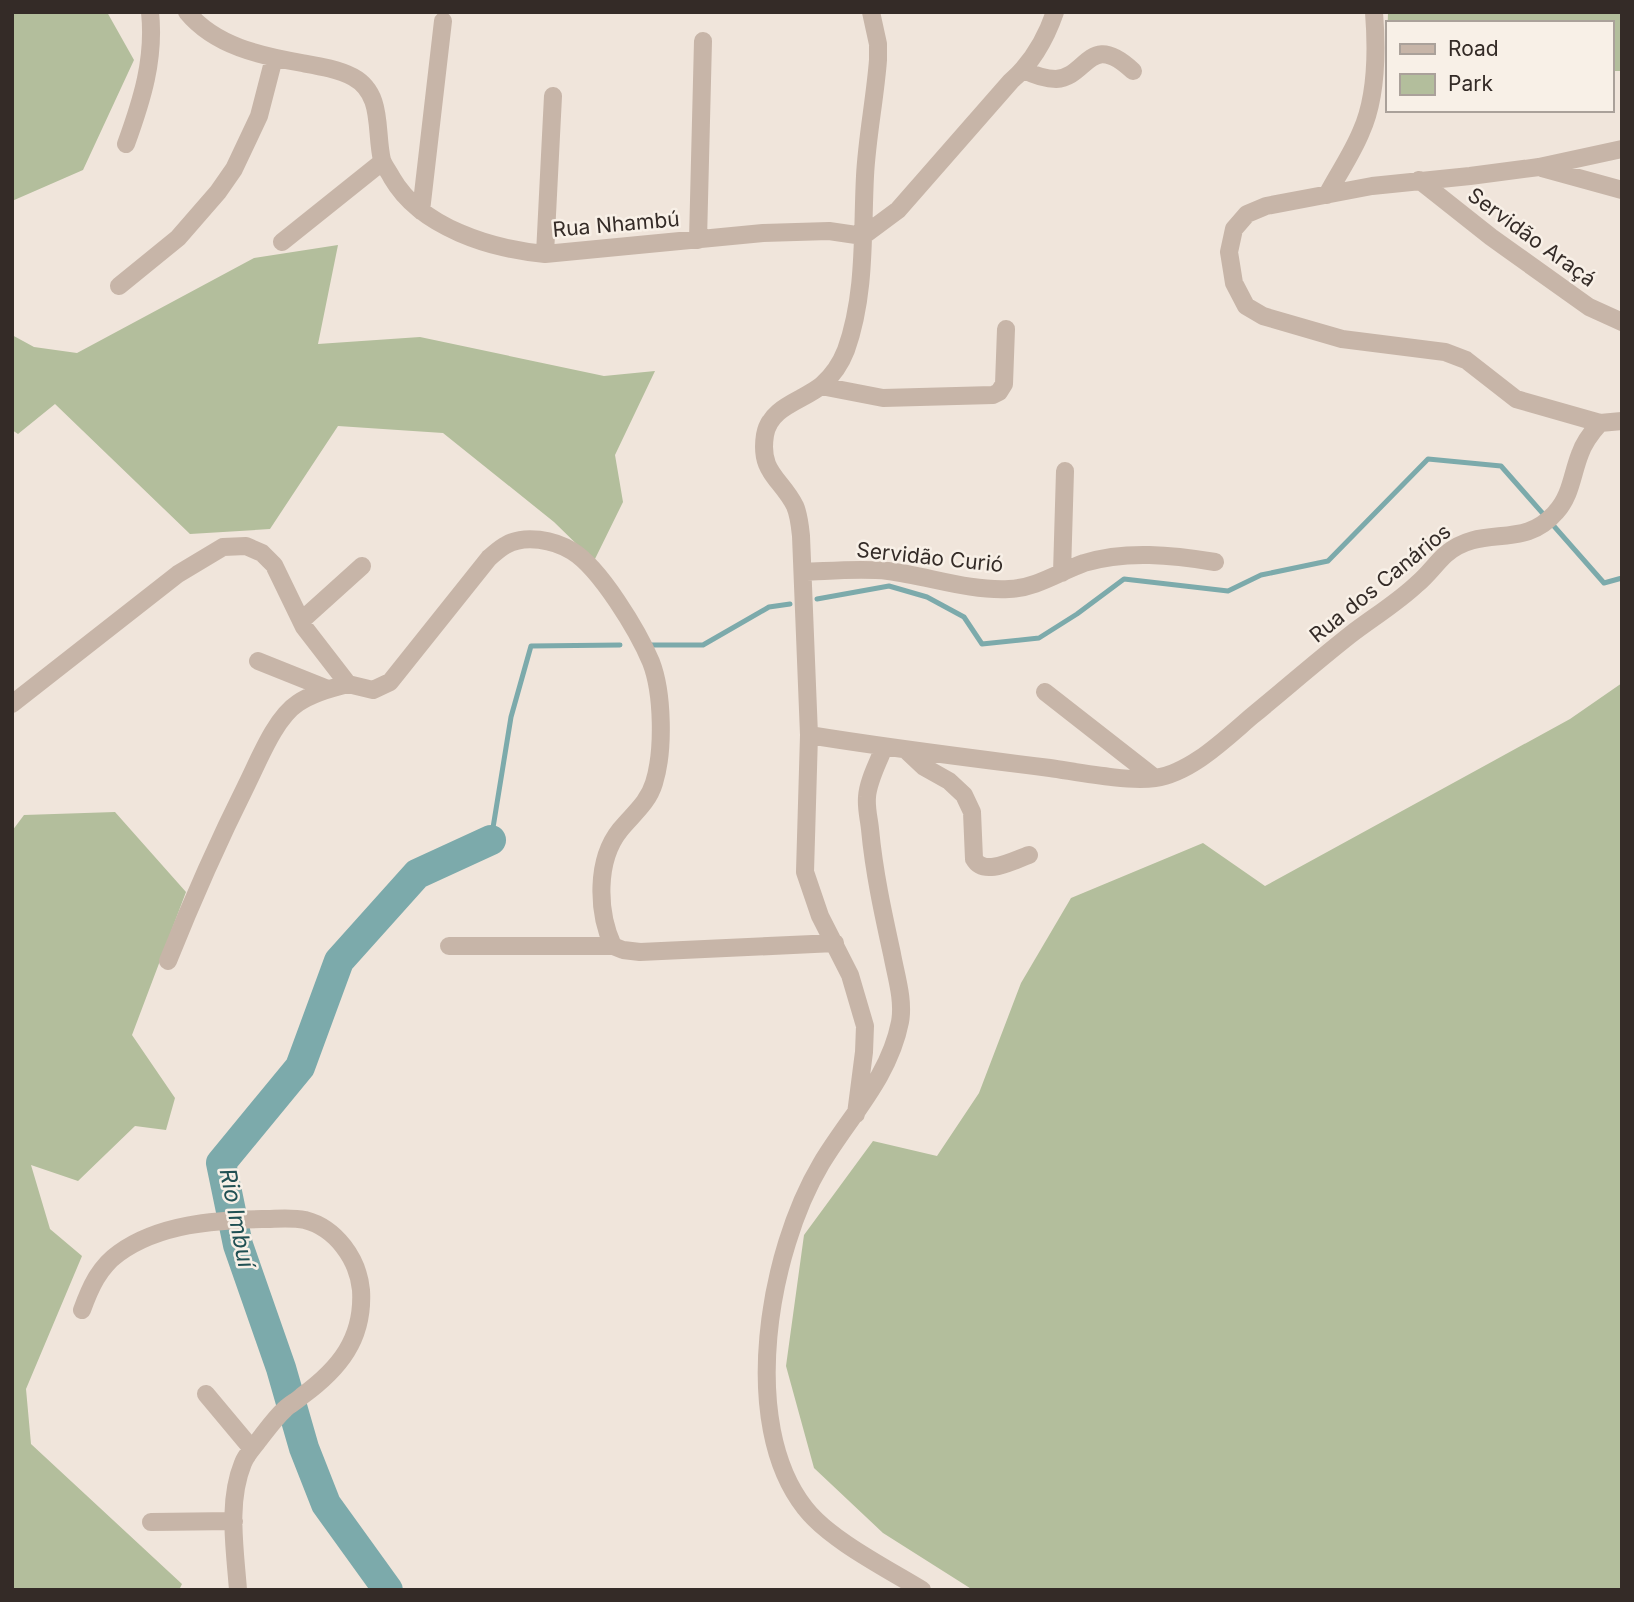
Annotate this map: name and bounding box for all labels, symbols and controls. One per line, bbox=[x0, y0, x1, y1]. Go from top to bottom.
legend bbox=[1386, 21, 1613, 112]
text: Road bbox=[1448, 36, 1499, 61]
text: Park bbox=[1448, 71, 1493, 96]
street label: Servidão Araçá bbox=[1463, 182, 1601, 292]
street label: Rua Nhambú bbox=[551, 206, 681, 242]
street label: Rua dos Canários bbox=[1304, 518, 1456, 648]
street label: Servidão Curió bbox=[855, 537, 1005, 577]
water label: Rio Imbuí bbox=[214, 1166, 261, 1272]

